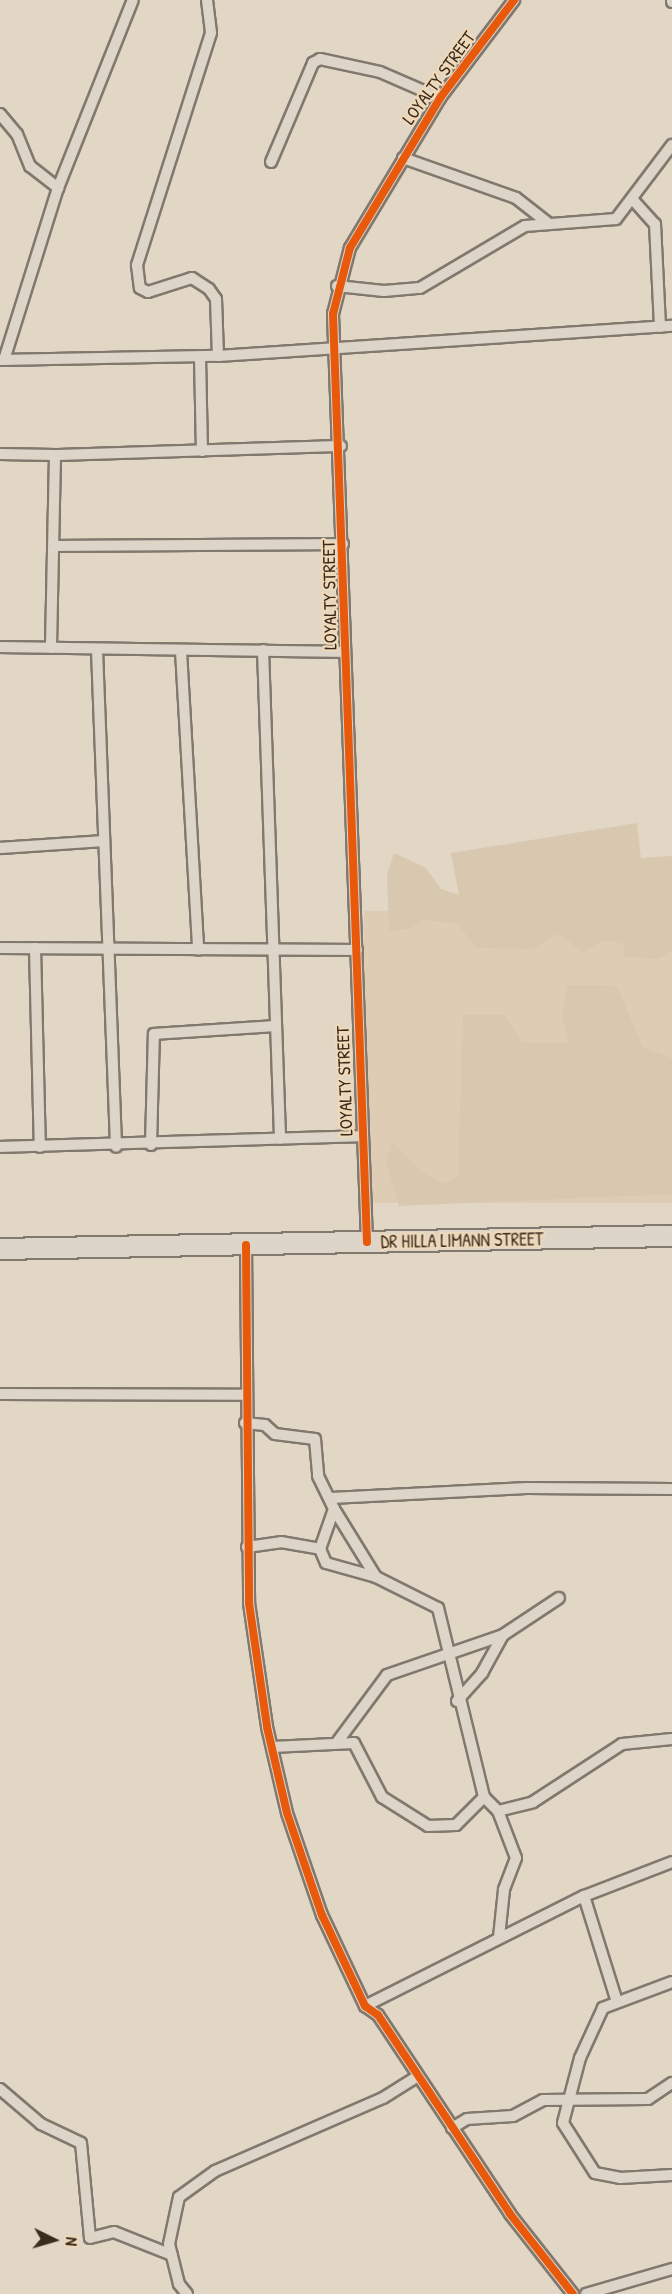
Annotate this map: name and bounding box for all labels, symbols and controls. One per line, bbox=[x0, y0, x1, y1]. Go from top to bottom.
street label: LOYALTY STREET bbox=[398, 27, 480, 129]
street label: LOYALTY STREET bbox=[318, 540, 342, 650]
street label: LOYALTY STREET bbox=[332, 1026, 358, 1136]
street label: DR HILLA LIMANN STREET bbox=[380, 1229, 544, 1253]
north arrow bbox=[24, 2210, 84, 2270]
text: N bbox=[61, 2236, 83, 2247]

